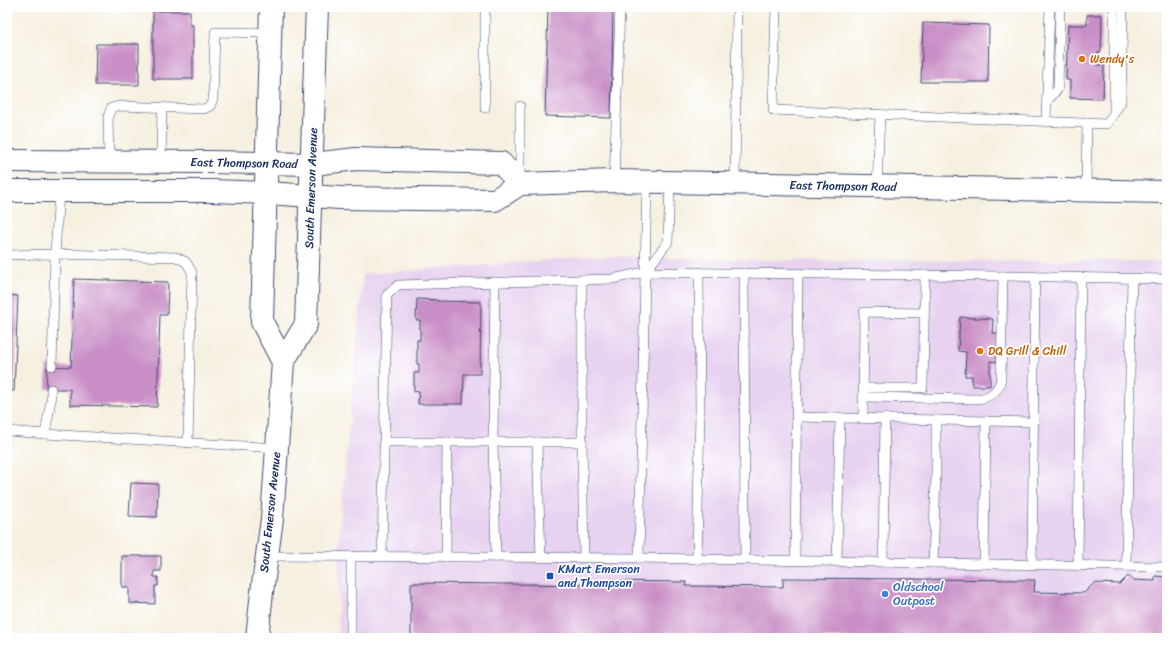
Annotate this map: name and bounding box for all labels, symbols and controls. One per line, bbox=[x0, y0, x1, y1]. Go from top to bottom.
place label: Wendy's bbox=[1090, 48, 1135, 70]
marker: Wendy's bbox=[1077, 54, 1087, 64]
street label: South Emerson Avenue bbox=[298, 127, 324, 249]
street label: East Thompson Road bbox=[190, 151, 299, 175]
street label: East Thompson Road bbox=[789, 174, 898, 198]
place label: DQ Grill & Chill bbox=[988, 340, 1067, 362]
marker: DQ Grill & Chill bbox=[975, 346, 985, 356]
street label: South Emerson Avenue bbox=[253, 451, 287, 573]
place label: KMart Emerson and Thompson bbox=[558, 558, 640, 594]
marker: KMart Emerson and Thompson bbox=[545, 571, 555, 581]
place label: Oldschool Outpost bbox=[893, 576, 944, 612]
marker: Oldschool Outpost bbox=[880, 589, 890, 599]

